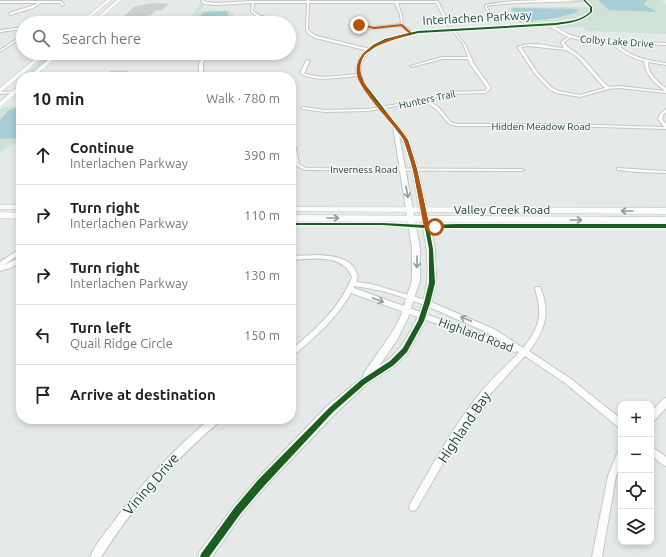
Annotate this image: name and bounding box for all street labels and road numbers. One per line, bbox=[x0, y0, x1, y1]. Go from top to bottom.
street label: Interlachen Parkway bbox=[422, 8, 532, 27]
street label: Colby Lake Drive bbox=[580, 33, 654, 50]
street label: Hunters Trail bbox=[398, 88, 457, 111]
street label: Hidden Meadow Road bbox=[492, 121, 591, 132]
street label: Inverness Road bbox=[330, 164, 398, 175]
street label: Valley Creek Road bbox=[454, 203, 550, 216]
street label: Highland Road bbox=[437, 315, 515, 354]
street label: Highland Bay bbox=[434, 388, 494, 466]
street label: Vining Drive bbox=[120, 450, 182, 518]

